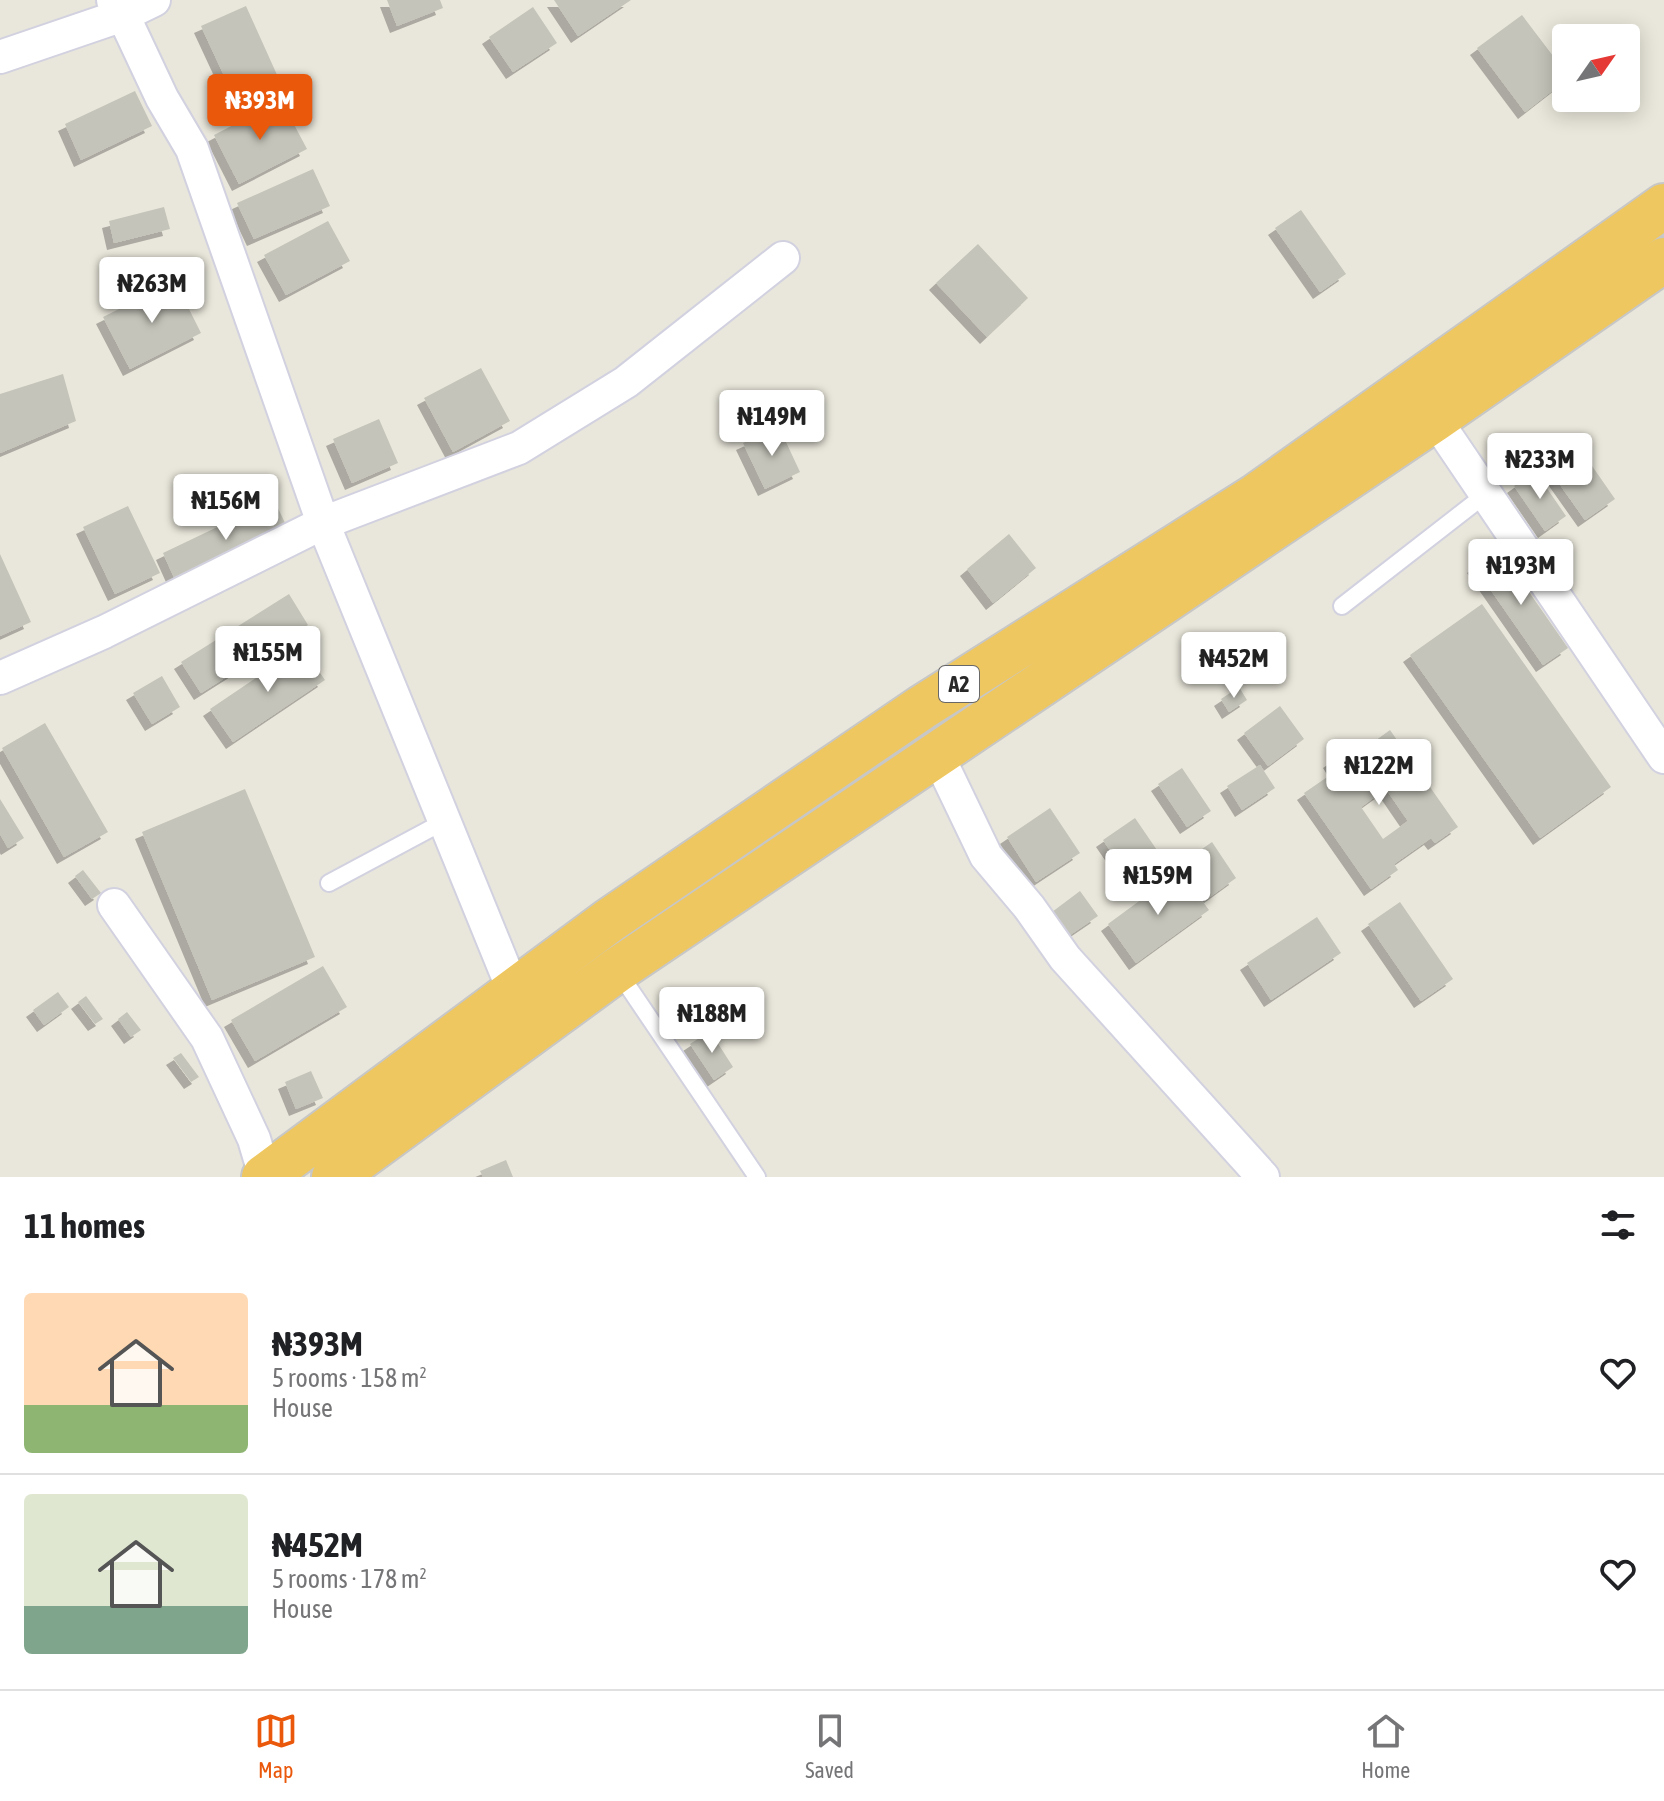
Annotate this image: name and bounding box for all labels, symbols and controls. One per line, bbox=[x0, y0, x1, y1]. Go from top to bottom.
north arrow bbox=[1552, 24, 1640, 112]
map controls bbox=[1552, 24, 1640, 112]
pin: ₦393M bbox=[204, 74, 316, 142]
text: ₦393M bbox=[225, 85, 295, 115]
pin: ₦263M bbox=[96, 257, 208, 325]
text: ₦263M bbox=[117, 268, 187, 298]
pin: ₦149M bbox=[716, 390, 828, 458]
text: ₦149M bbox=[737, 401, 807, 431]
pin: ₦233M bbox=[1484, 433, 1596, 501]
text: ₦233M bbox=[1505, 444, 1575, 474]
pin: ₦156M bbox=[170, 474, 282, 542]
text: ₦156M bbox=[191, 485, 261, 515]
pin: ₦193M bbox=[1465, 539, 1577, 607]
text: ₦193M bbox=[1486, 550, 1556, 580]
pin: ₦155M bbox=[212, 626, 324, 694]
pin: ₦452M bbox=[1178, 632, 1290, 700]
text: ₦155M bbox=[233, 637, 303, 667]
text: ₦452M bbox=[1199, 643, 1269, 673]
road number: A2 bbox=[939, 666, 979, 702]
pin: ₦122M bbox=[1323, 739, 1435, 807]
text: ₦122M bbox=[1344, 750, 1414, 780]
pin: ₦159M bbox=[1102, 849, 1214, 917]
text: ₦159M bbox=[1123, 860, 1193, 890]
pin: ₦188M bbox=[656, 987, 768, 1055]
text: ₦188M bbox=[677, 998, 747, 1028]
icon: filters bbox=[1596, 1203, 1640, 1247]
text: 11 homes bbox=[24, 1206, 145, 1245]
text: ₦393M bbox=[272, 1324, 363, 1363]
icon: home bbox=[88, 1325, 184, 1421]
icon: heart bbox=[1596, 1351, 1640, 1395]
text: 5 rooms · 158 m² bbox=[272, 1363, 427, 1393]
text: House bbox=[272, 1393, 333, 1423]
text: ₦452M bbox=[272, 1525, 363, 1564]
icon: home bbox=[88, 1526, 184, 1622]
icon: heart bbox=[1596, 1552, 1640, 1596]
text: 5 rooms · 178 m² bbox=[272, 1564, 427, 1594]
text: House bbox=[272, 1594, 333, 1624]
tab: Map bbox=[254, 1709, 298, 1783]
tab: Saved bbox=[805, 1709, 854, 1783]
tab: Home bbox=[1361, 1709, 1410, 1783]

